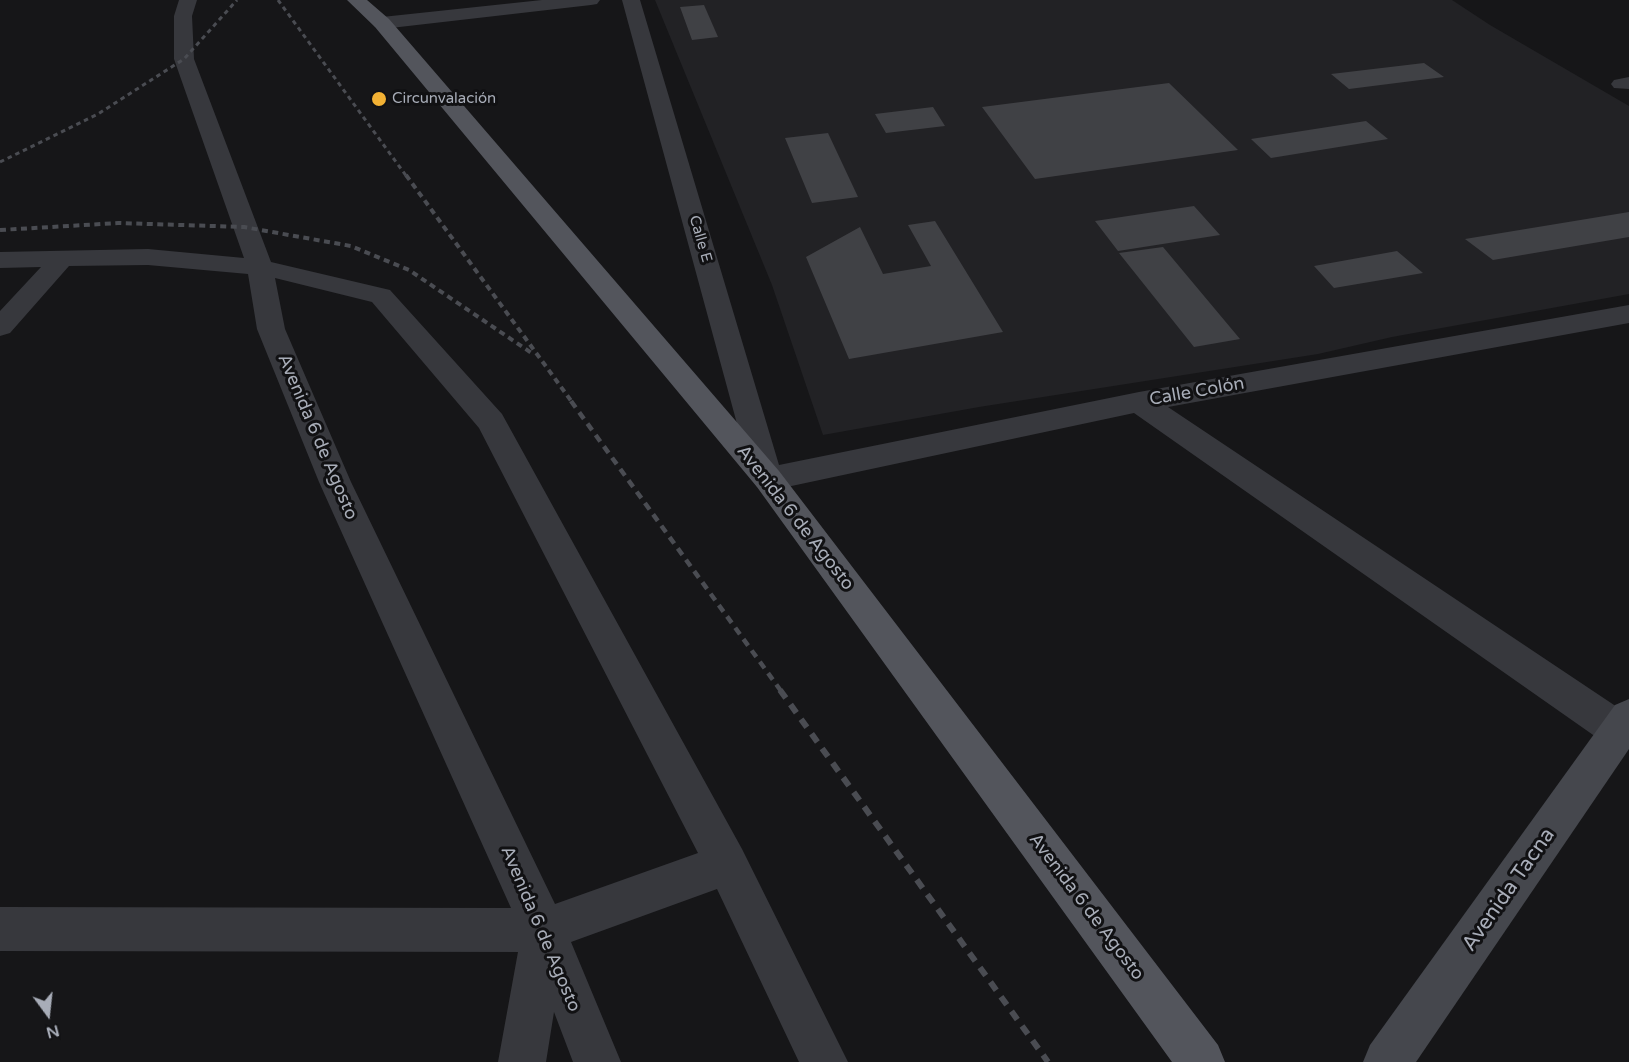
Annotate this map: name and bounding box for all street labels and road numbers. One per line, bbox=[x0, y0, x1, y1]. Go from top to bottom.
street label: Calle E bbox=[685, 213, 715, 265]
street label: Avenida 6 de Agosto bbox=[272, 351, 362, 523]
street label: Calle Colón bbox=[1148, 373, 1246, 411]
street label: Avenida 6 de Agosto bbox=[732, 441, 858, 595]
street label: Avenida Tacna bbox=[1457, 823, 1561, 957]
street label: Avenida 6 de Agosto bbox=[1024, 829, 1148, 985]
street label: Avenida 6 de Agosto bbox=[495, 843, 585, 1015]

